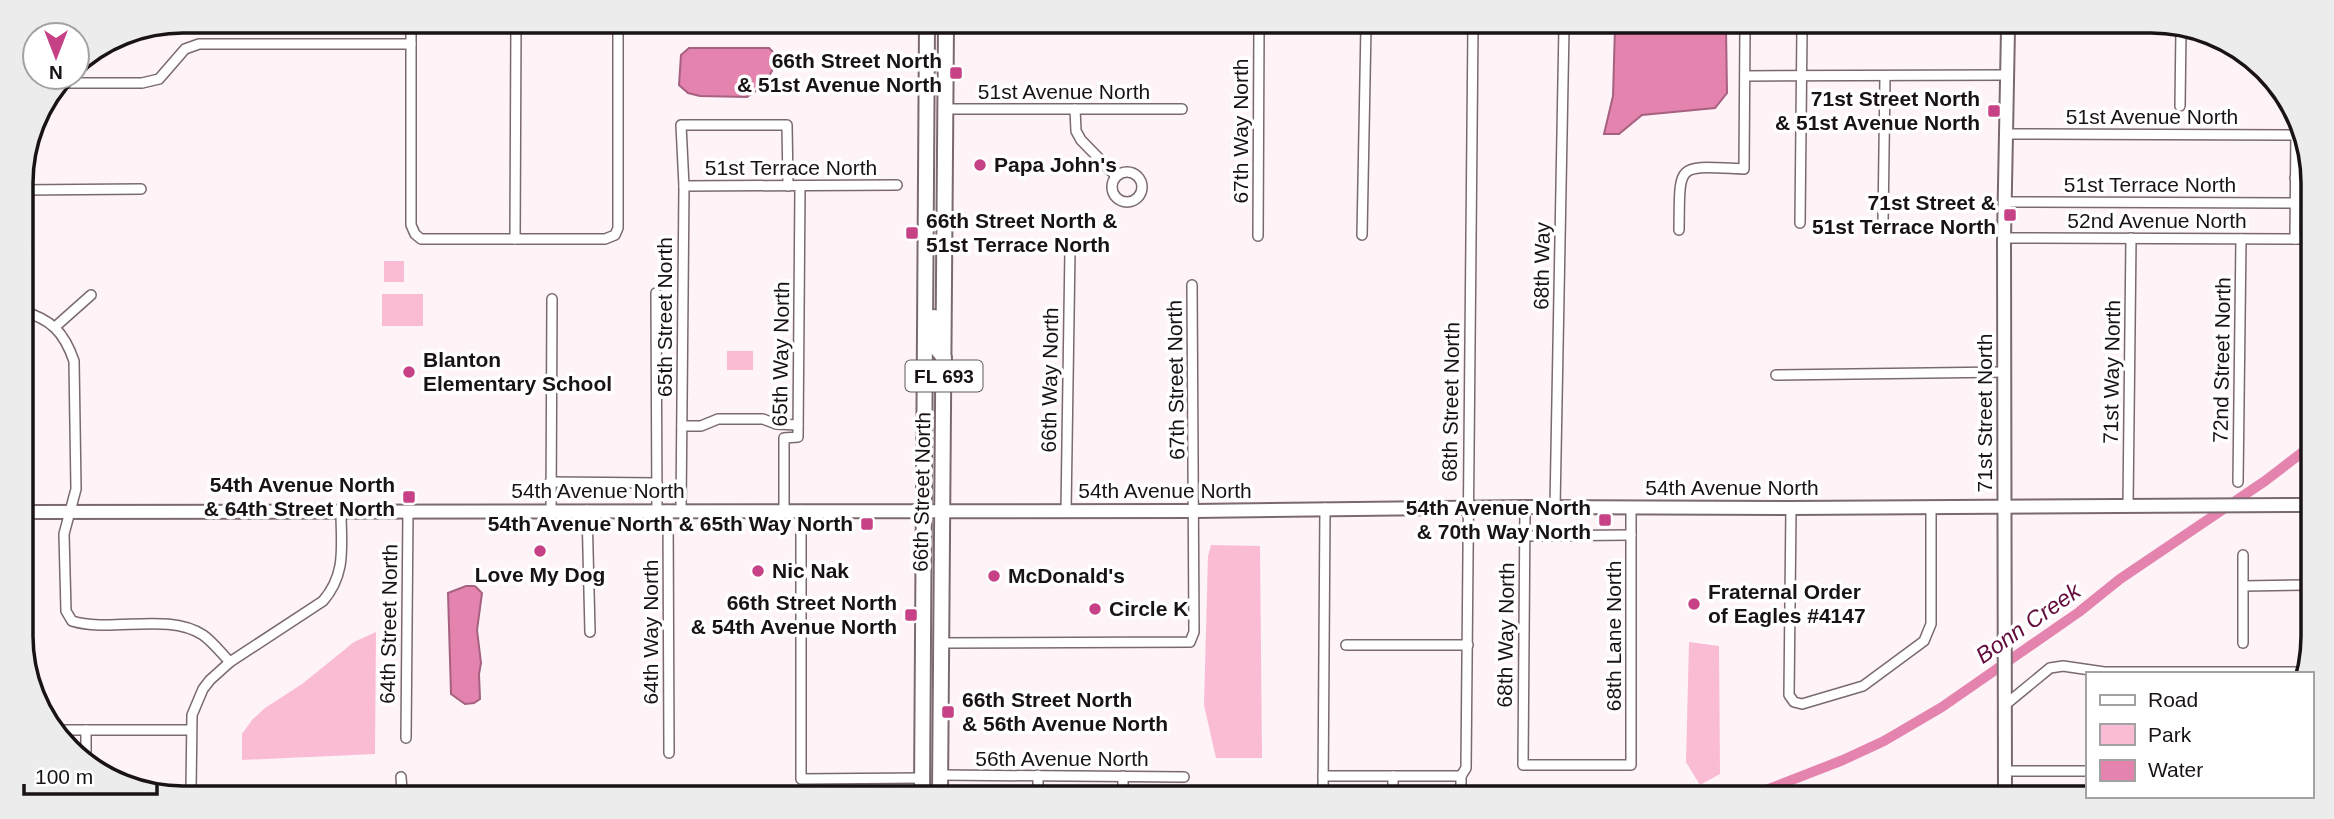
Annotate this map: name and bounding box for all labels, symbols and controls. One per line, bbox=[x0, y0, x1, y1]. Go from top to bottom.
north arrow bbox=[21, 21, 91, 91]
place label: 66th Street North & 51st Avenue North bbox=[737, 49, 942, 96]
street label: 67th Way North bbox=[1229, 58, 1252, 204]
text: N bbox=[49, 62, 63, 83]
marker: 66th Street North & 51st Avenue North bbox=[948, 65, 964, 81]
street label: 51st Avenue North bbox=[978, 80, 1150, 103]
place label: 71st Street North & 51st Avenue North bbox=[1775, 87, 1980, 134]
marker: 71st Street North & 51st Avenue North bbox=[1986, 103, 2002, 119]
street label: 51st Avenue North bbox=[2066, 105, 2238, 128]
place label: Papa John's bbox=[994, 153, 1117, 176]
street label: 51st Terrace North bbox=[705, 156, 877, 179]
marker: Papa John's bbox=[972, 157, 988, 173]
street label: 51st Terrace North bbox=[2064, 173, 2236, 196]
place label: 71st Street & 51st Terrace North bbox=[1812, 191, 1996, 238]
marker: 71st Street & 51st Terrace North bbox=[2002, 207, 2018, 223]
place label: 66th Street North & 51st Terrace North bbox=[926, 209, 1117, 256]
street label: 52nd Avenue North bbox=[2067, 209, 2247, 232]
street label: 68th Way bbox=[1529, 221, 1554, 310]
marker: 66th Street North & 51st Terrace North bbox=[904, 225, 920, 241]
street label: 65th Street North bbox=[653, 237, 676, 397]
street label: 72nd Street North bbox=[2209, 277, 2234, 443]
street label: 65th Way North bbox=[768, 281, 793, 427]
street label: 67th Street North bbox=[1163, 300, 1188, 460]
street label: 71st Way North bbox=[2099, 300, 2124, 444]
street label: 66th Way North bbox=[1037, 307, 1062, 453]
street label: 68th Street North bbox=[1438, 322, 1463, 482]
street label: 71st Street North bbox=[1973, 334, 1996, 492]
place label: Blanton Elementary School bbox=[423, 348, 612, 395]
road number: FL 693 bbox=[906, 360, 982, 392]
marker: Blanton Elementary School bbox=[401, 364, 417, 380]
street label: 66th Street North bbox=[909, 412, 934, 572]
place label: 54th Avenue North & 64th Street North bbox=[204, 473, 395, 520]
street label: 54th Avenue North bbox=[1645, 476, 1819, 499]
street label: 54th Avenue North bbox=[511, 479, 685, 502]
street label: 54th Avenue North bbox=[1078, 479, 1252, 502]
marker: 54th Avenue North & 64th Street North bbox=[401, 489, 417, 505]
place label: 54th Avenue North & 70th Way North bbox=[1406, 496, 1591, 543]
place label: 54th Avenue North & 65th Way North bbox=[488, 512, 853, 535]
marker: 54th Avenue North & 70th Way North bbox=[1597, 512, 1613, 528]
marker: 54th Avenue North & 65th Way North bbox=[859, 516, 875, 532]
marker: Love My Dog bbox=[532, 543, 548, 559]
street label: 64th Street North bbox=[376, 544, 401, 704]
street label: 64th Way North bbox=[639, 559, 662, 705]
place label: Nic Nak bbox=[772, 559, 849, 582]
street label: 68th Lane North bbox=[1602, 561, 1625, 711]
street label: 68th Way North bbox=[1493, 562, 1518, 708]
place label: Love My Dog bbox=[475, 563, 605, 586]
marker: Nic Nak bbox=[750, 563, 766, 579]
place label: McDonald's bbox=[1008, 564, 1125, 587]
marker: McDonald's bbox=[986, 568, 1002, 584]
water label: Bonn Creek bbox=[1971, 577, 2086, 668]
place label: Fraternal Order of Eagles #4147 bbox=[1708, 580, 1866, 627]
place label: 66th Street North & 54th Avenue North bbox=[691, 591, 897, 638]
marker: Fraternal Order of Eagles #4147 bbox=[1686, 596, 1702, 612]
place label: Circle K bbox=[1109, 597, 1188, 620]
marker: Circle K bbox=[1087, 601, 1103, 617]
marker: 66th Street North & 54th Avenue North bbox=[903, 607, 919, 623]
legend bbox=[2086, 672, 2313, 798]
place label: 66th Street North & 56th Avenue North bbox=[962, 688, 1168, 735]
text: Road bbox=[2148, 688, 2198, 711]
marker: 66th Street North & 56th Avenue North bbox=[940, 704, 956, 720]
text: Park bbox=[2148, 723, 2192, 746]
street label: 56th Avenue North bbox=[975, 747, 1149, 770]
scale bar bbox=[24, 752, 158, 796]
text: Water bbox=[2148, 758, 2203, 781]
text: 100 m bbox=[35, 765, 93, 788]

